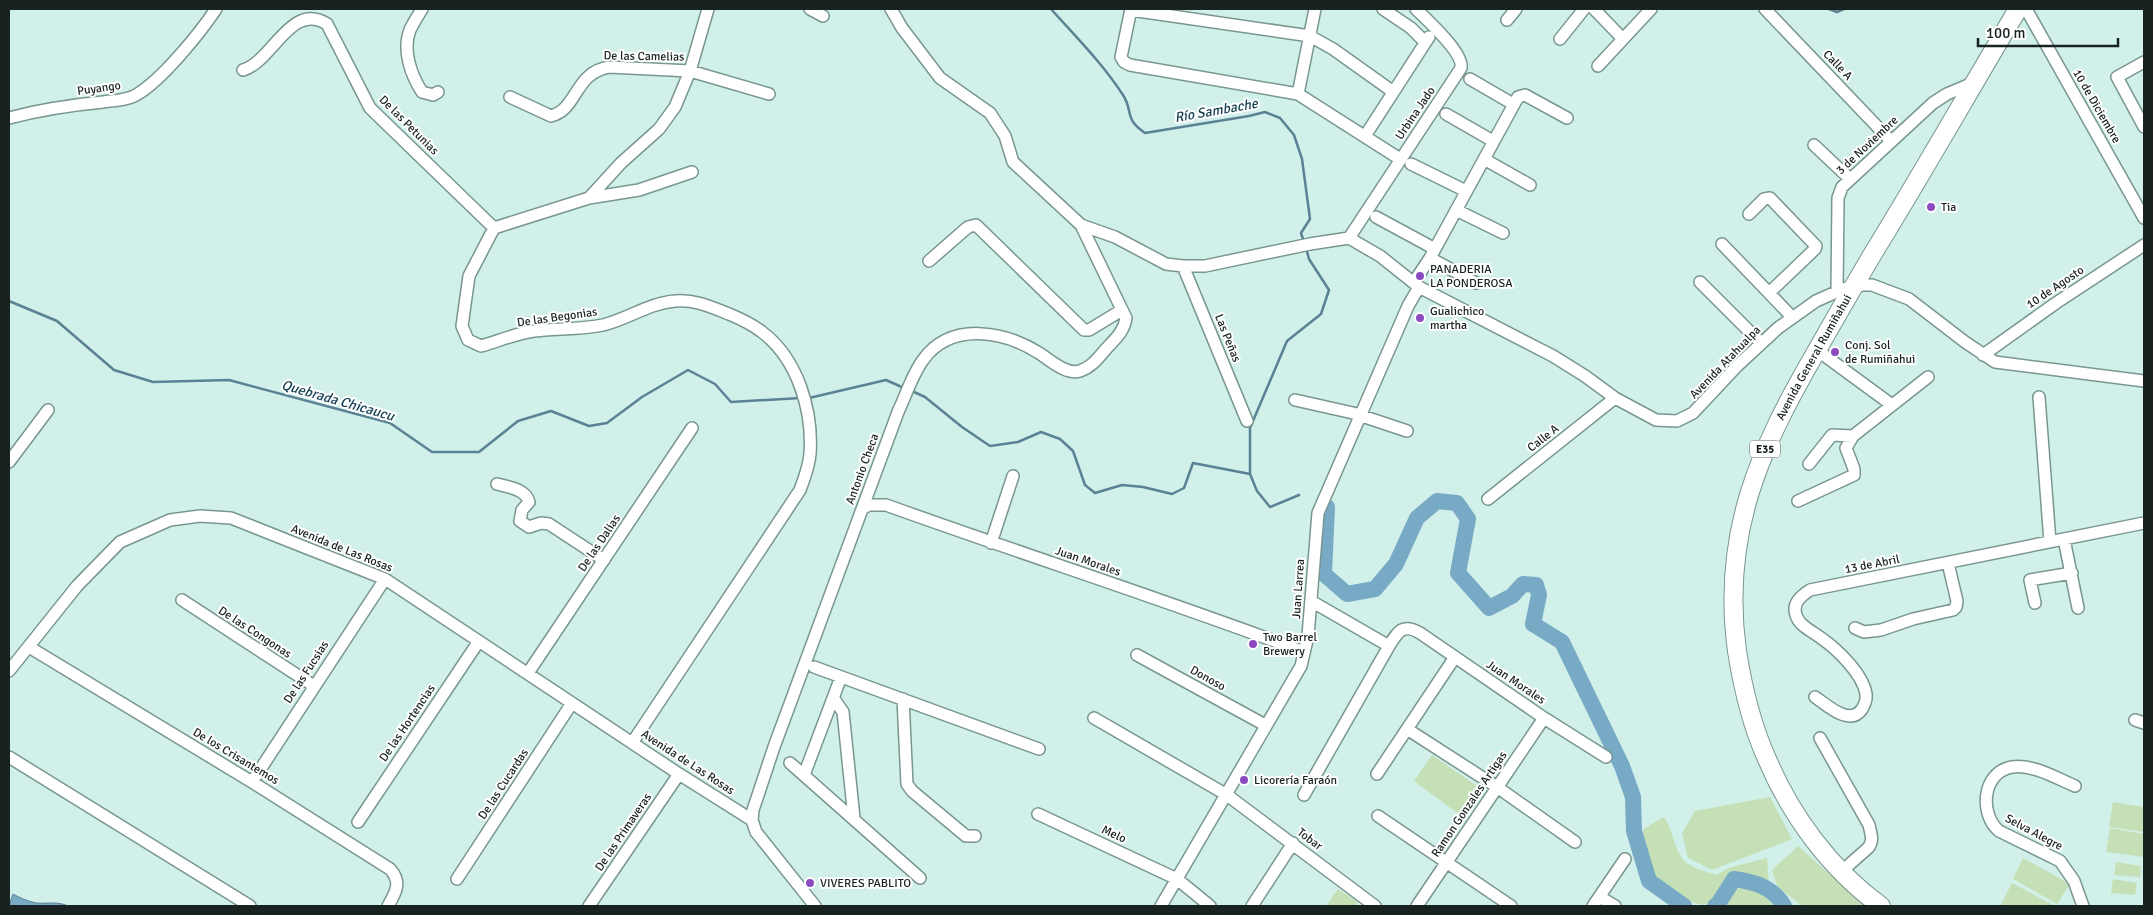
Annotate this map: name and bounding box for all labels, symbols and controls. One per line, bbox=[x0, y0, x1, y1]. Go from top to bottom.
scale bar bbox=[1978, 15, 2118, 47]
text: 100 m bbox=[1986, 24, 2026, 42]
street label: Calle A bbox=[1820, 47, 1856, 84]
street label: De las Camelias bbox=[603, 48, 685, 65]
street label: 10 de Diciembre bbox=[2069, 67, 2124, 146]
street label: Puyango bbox=[76, 78, 122, 99]
street label: Urbina Jado bbox=[1392, 84, 1439, 143]
street label: De las Petunias bbox=[376, 92, 442, 158]
water label: Río Sambache bbox=[1173, 95, 1260, 126]
street label: 3 de Noviembre bbox=[1833, 113, 1901, 178]
place label: Tia bbox=[1941, 200, 1956, 215]
marker: Tia bbox=[1925, 201, 1937, 213]
place label: PANADERIA LA PONDEROSA bbox=[1430, 262, 1513, 291]
street label: 10 de Agosto bbox=[2024, 263, 2087, 312]
marker: PANADERIA LA PONDEROSA bbox=[1414, 270, 1426, 282]
street label: Avenida General Rumiñahui bbox=[1773, 292, 1855, 423]
street label: De las Begonias bbox=[516, 304, 598, 331]
place label: Gualichico martha bbox=[1430, 304, 1484, 333]
street label: Las Peñas bbox=[1211, 312, 1244, 364]
marker: Gualichico martha bbox=[1414, 312, 1426, 324]
street label: Avenida Atahualpa bbox=[1687, 323, 1764, 402]
place label: Conj. Sol de Rumiñahui bbox=[1845, 338, 1915, 367]
marker: Conj. Sol de Rumiñahui bbox=[1829, 346, 1841, 358]
water label: Quebrada Chicaucu bbox=[280, 376, 397, 425]
street label: Calle A bbox=[1524, 421, 1563, 455]
street label: Antonio Checa bbox=[843, 432, 882, 507]
road number: E35 bbox=[1750, 440, 1780, 458]
street label: De las Dalias bbox=[575, 512, 624, 575]
street label: Avenida de Las Rosas bbox=[289, 521, 395, 576]
street label: Juan Morales bbox=[1053, 543, 1123, 580]
street label: 13 de Abril bbox=[1843, 552, 1901, 577]
street label: Juan Larrea bbox=[1289, 559, 1308, 620]
street label: De las Congonas bbox=[215, 603, 294, 662]
place label: Two Barrel Brewery bbox=[1263, 630, 1317, 659]
street label: De las Fucsias bbox=[281, 638, 332, 707]
marker: Two Barrel Brewery bbox=[1247, 638, 1259, 650]
street label: Juan Morales bbox=[1483, 657, 1548, 708]
street label: Donoso bbox=[1187, 663, 1228, 694]
street label: De las Hortencias bbox=[376, 682, 439, 765]
street label: De los Crisantemos bbox=[190, 725, 282, 788]
street label: Avenida de Las Rosas bbox=[638, 727, 737, 798]
street label: De las Cucardas bbox=[475, 746, 532, 822]
street label: Ramon Gonzales Artigas bbox=[1428, 748, 1510, 860]
place label: Licorería Faraón bbox=[1254, 773, 1337, 788]
marker: Licorería Faraón bbox=[1238, 774, 1250, 786]
street label: De las Primaveras bbox=[592, 790, 655, 874]
street label: Selva Alegre bbox=[2002, 811, 2065, 854]
street label: Melo bbox=[1099, 822, 1128, 847]
street label: Tobar bbox=[1294, 825, 1326, 854]
place label: VIVERES PABLITO bbox=[820, 876, 911, 891]
marker: VIVERES PABLITO bbox=[804, 877, 816, 889]

